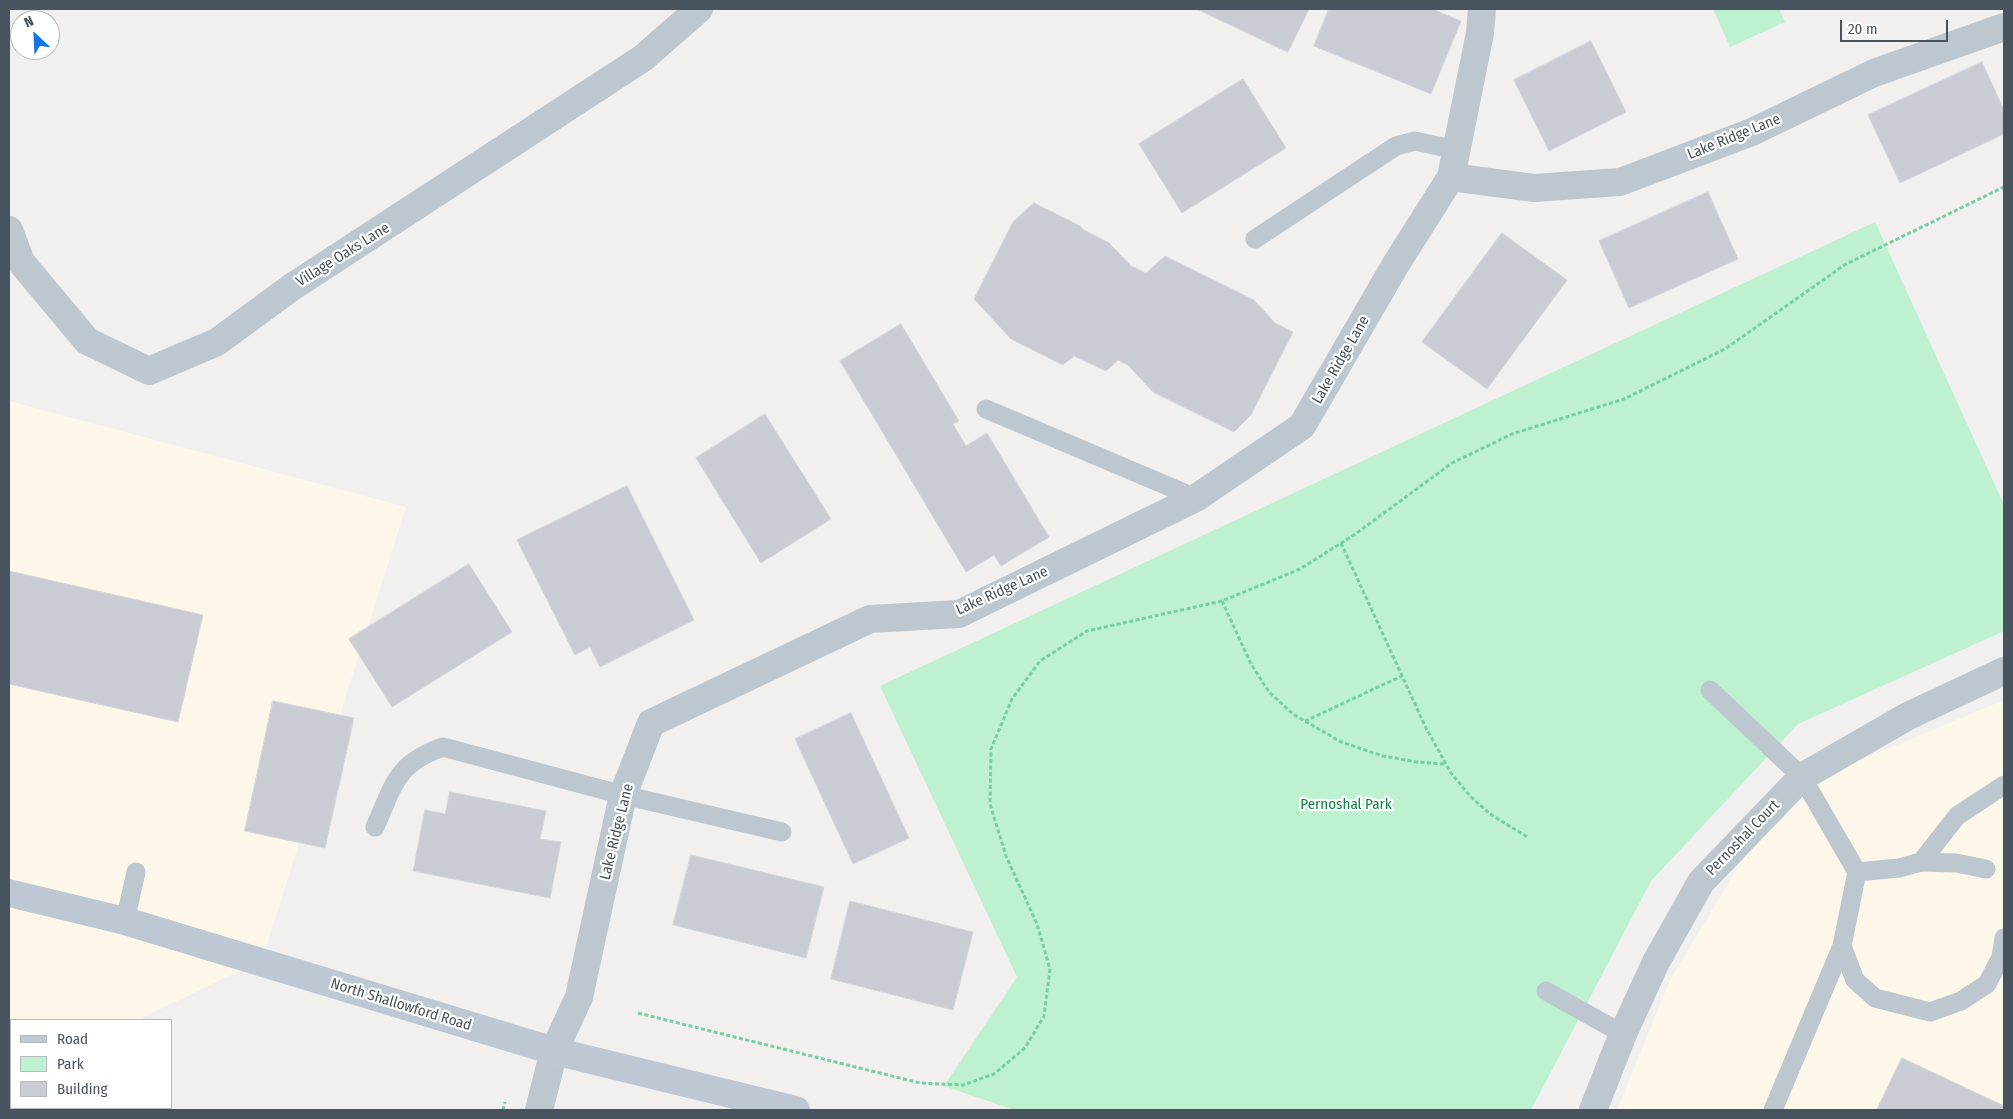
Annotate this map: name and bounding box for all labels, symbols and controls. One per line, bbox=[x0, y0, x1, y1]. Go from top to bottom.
north arrow bbox=[10, 10, 60, 60]
scale bar bbox=[1843, 10, 1950, 42]
text: N bbox=[21, 12, 36, 31]
text: 20 m bbox=[1848, 20, 1878, 38]
street label: Lake Ridge Lane bbox=[1685, 110, 1783, 164]
street label: Village Oaks Lane bbox=[293, 219, 393, 291]
street label: Lake Ridge Lane bbox=[1309, 313, 1373, 407]
street label: Lake Ridge Lane bbox=[953, 563, 1051, 619]
street label: Lake Ridge Lane bbox=[596, 782, 638, 882]
park label: Pernoshal Park bbox=[1300, 796, 1392, 814]
street label: Pernoshal Court bbox=[1702, 796, 1784, 880]
street label: North Shallowford Road bbox=[328, 975, 474, 1035]
legend bbox=[10, 1019, 172, 1109]
text: Road bbox=[57, 1030, 88, 1048]
text: Park bbox=[57, 1055, 84, 1073]
text: Building bbox=[57, 1080, 108, 1098]

